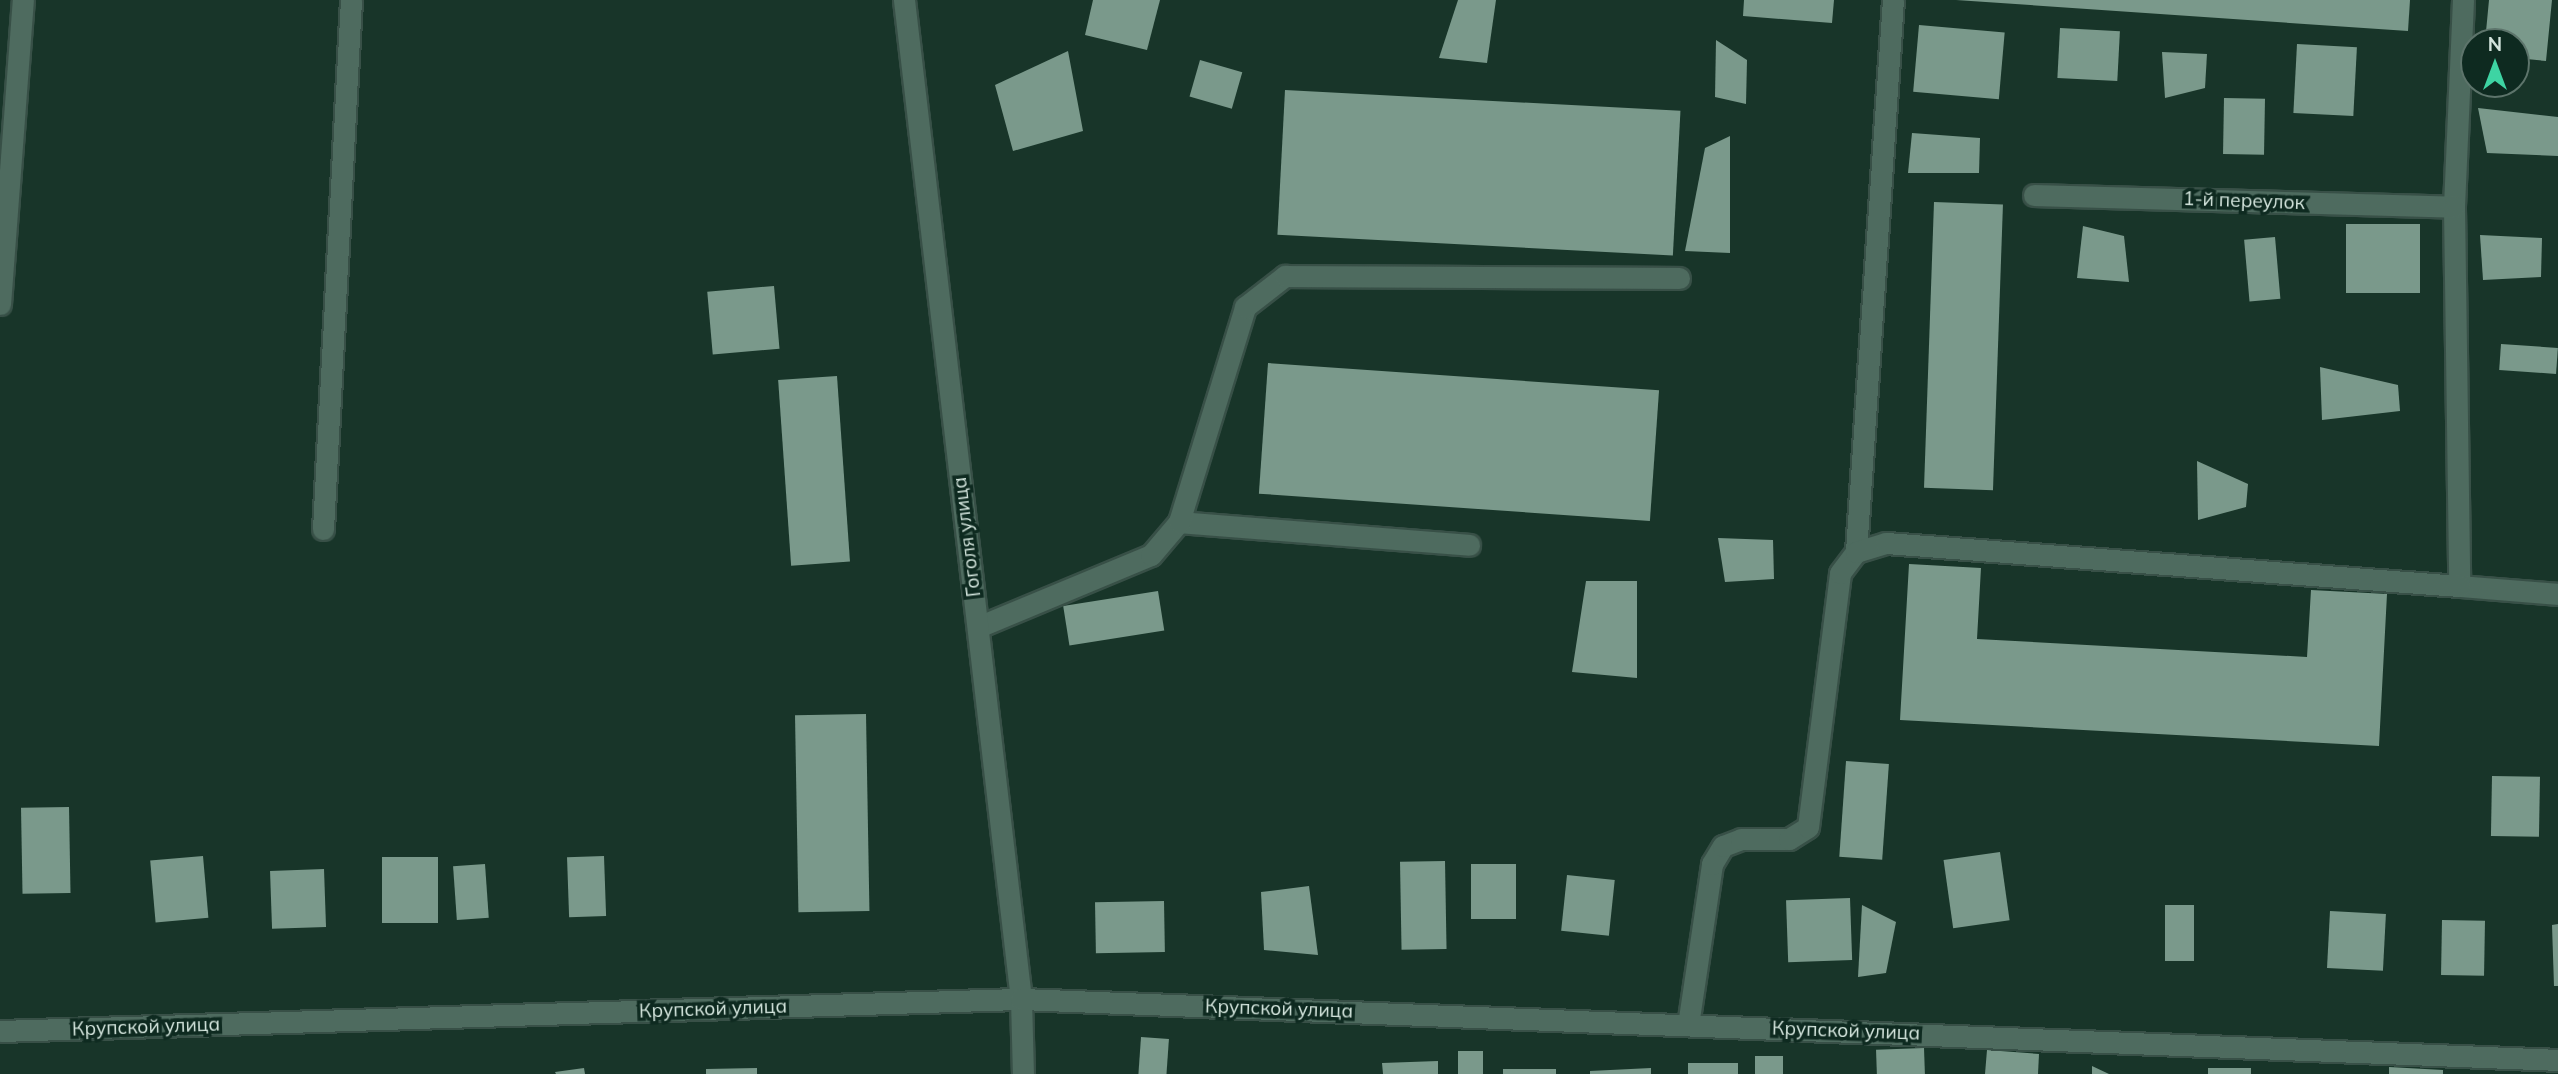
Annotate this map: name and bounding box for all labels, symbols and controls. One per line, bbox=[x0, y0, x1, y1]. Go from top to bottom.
north arrow bbox=[2460, 28, 2530, 98]
text: N bbox=[2488, 32, 2502, 56]
street label: 1-й переулок bbox=[2183, 187, 2305, 215]
street label: Гоголя улица bbox=[948, 476, 986, 598]
street label: Крупской улица bbox=[639, 995, 787, 1023]
street label: Крупской улица bbox=[1205, 995, 1353, 1023]
street label: Крупской улица bbox=[72, 1013, 220, 1041]
street label: Крупской улица bbox=[1772, 1017, 1920, 1045]

